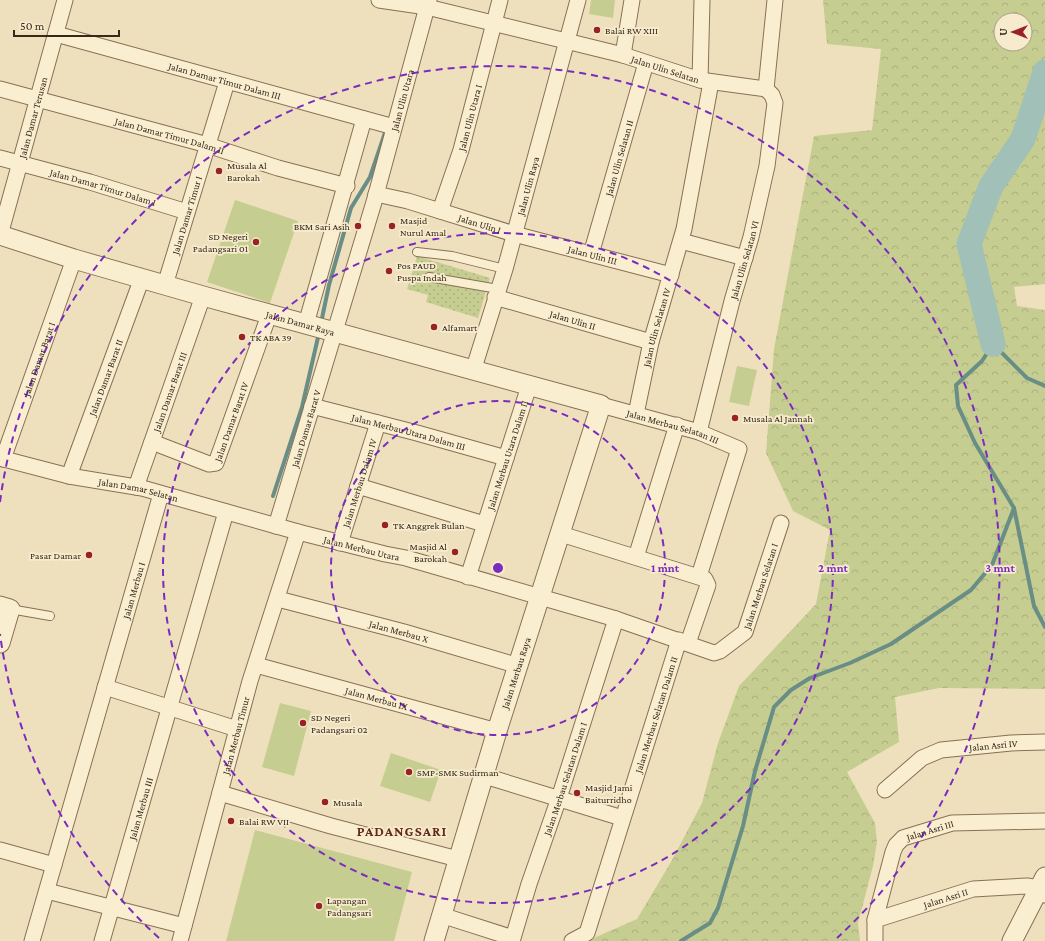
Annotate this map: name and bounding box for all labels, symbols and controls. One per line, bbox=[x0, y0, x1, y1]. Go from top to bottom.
scale bar bbox=[14, 12, 119, 38]
north arrow bbox=[993, 12, 1033, 52]
text: 50 m bbox=[20, 19, 45, 33]
marker: Balai RW XIII bbox=[592, 25, 602, 35]
place label: Balai RW XIII bbox=[605, 25, 658, 36]
text: U bbox=[997, 28, 1009, 36]
street label: Jalan Ulin Selatan bbox=[629, 52, 701, 85]
street label: Jalan Damar Timur Dalam III bbox=[166, 59, 282, 101]
street label: Jalan Ulin Utara bbox=[388, 68, 415, 133]
street label: Jalan Damar Terusan bbox=[16, 75, 49, 160]
street label: Jalan Ulin Utara I bbox=[455, 83, 483, 153]
street label: Jalan Damar Timur Dalam II bbox=[113, 115, 226, 156]
street label: Jalan Ulin Selatan II bbox=[602, 119, 635, 198]
street label: Jalan Ulin Raya bbox=[514, 155, 541, 217]
place label: Musala Al Barokah bbox=[227, 160, 267, 183]
street label: Jalan Damar Timur Dalam I bbox=[48, 166, 157, 208]
marker: Musala Al Barokah bbox=[214, 166, 224, 176]
street label: Jalan Damar Timur I bbox=[169, 175, 203, 257]
street label: Jalan Ulin I bbox=[456, 211, 503, 235]
place label: Masjid Nurul Amal bbox=[400, 215, 447, 238]
street label: Jalan Ulin Selatan VI bbox=[727, 219, 760, 301]
place label: BKM Sari Asih bbox=[294, 221, 351, 232]
marker: BKM Sari Asih bbox=[353, 221, 363, 231]
marker: Masjid Nurul Amal bbox=[387, 221, 397, 231]
place label: SD Negeri Padangsari 01 bbox=[193, 231, 248, 254]
marker: SD Negeri Padangsari 01 bbox=[251, 237, 261, 247]
street label: Jalan Ulin III bbox=[566, 243, 618, 266]
place label: Pos PAUD Puspa Indah bbox=[397, 260, 447, 283]
marker: Pos PAUD Puspa Indah bbox=[384, 266, 394, 276]
street label: Jalan Ulin Selatan IV bbox=[640, 286, 672, 369]
street label: Jalan Ulin II bbox=[548, 307, 597, 331]
street label: Jalan Damar Raya bbox=[264, 308, 336, 337]
street label: Jalan Damar Barat I bbox=[20, 321, 57, 399]
marker: Alfamart bbox=[429, 322, 439, 332]
place label: Alfamart bbox=[442, 322, 478, 333]
marker: TK ABA 39 bbox=[237, 332, 247, 342]
place label: TK ABA 39 bbox=[250, 332, 292, 343]
street label: Jalan Damar Barat II bbox=[86, 338, 124, 418]
street label: Jalan Damar Barat III bbox=[150, 350, 189, 434]
street label: Jalan Damar Barat IV bbox=[211, 380, 250, 464]
street label: Jalan Damar Barat V bbox=[288, 388, 323, 469]
street label: Jalan Merbau Utara Dalam II bbox=[484, 399, 530, 512]
street label: Jalan Merbau Selatan III bbox=[625, 407, 721, 445]
street label: Jalan Merbau Utara Dalam III bbox=[350, 411, 467, 452]
marker: Musala Al Jannah bbox=[730, 413, 740, 423]
place label: Musala Al Jannah bbox=[743, 413, 813, 424]
street label: Jalan Merbau Dalam IV bbox=[339, 437, 378, 530]
street label: Jalan Damar Selatan bbox=[97, 475, 180, 504]
marker: TK Anggrek Bulan bbox=[380, 520, 390, 530]
place label: TK Anggrek Bulan bbox=[393, 520, 465, 531]
street label: Jalan Merbau Utara bbox=[322, 533, 401, 562]
place label: Masjid Al Barokah bbox=[410, 541, 448, 564]
street label: Jalan Merbau Selatan I bbox=[741, 542, 779, 631]
marker: Masjid Al Barokah bbox=[450, 547, 460, 557]
place label: Pasar Damar bbox=[30, 550, 81, 561]
marker: Pasar Damar bbox=[84, 550, 94, 560]
street label: Jalan Merbau I bbox=[120, 561, 147, 621]
centre of rings bbox=[491, 561, 505, 575]
text: 1 mnt bbox=[651, 561, 680, 575]
text: 2 mnt bbox=[818, 561, 849, 575]
text: 3 mnt bbox=[985, 561, 1015, 575]
street label: Jalan Merbau X bbox=[367, 617, 430, 645]
street label: Jalan Merbau Raya bbox=[499, 636, 533, 711]
street label: Jalan Merbau Selatan Dalam II bbox=[632, 655, 679, 775]
street label: Jalan Merbau IX bbox=[343, 684, 409, 712]
street label: Jalan Merbau Timur bbox=[219, 695, 251, 777]
place label: SD Negeri Padangsari 02 bbox=[311, 712, 368, 735]
marker: SD Negeri Padangsari 02 bbox=[298, 718, 308, 728]
street label: Jalan Merbau Selatan Dalam I bbox=[541, 721, 588, 838]
street label: Jalan Asri IV bbox=[967, 737, 1018, 753]
marker: SMP-SMK Sudirman bbox=[404, 767, 414, 777]
place label: SMP-SMK Sudirman bbox=[417, 767, 499, 778]
street label: Jalan Merbau III bbox=[126, 776, 155, 842]
place label: Masjid Jami Baiturridho bbox=[585, 782, 633, 805]
marker: Masjid Jami Baiturridho bbox=[572, 788, 582, 798]
marker: Musala bbox=[320, 797, 330, 807]
place label: Musala bbox=[333, 797, 363, 808]
marker: Balai RW VII bbox=[226, 816, 236, 826]
place label: Balai RW VII bbox=[239, 816, 289, 827]
street label: Jalan Asri III bbox=[904, 817, 955, 842]
district label: PADANGSARI bbox=[357, 823, 447, 839]
street label: Jalan Asri II bbox=[921, 886, 969, 910]
place label: Lapangan Padangsari bbox=[327, 895, 372, 918]
marker: Lapangan Padangsari bbox=[314, 901, 324, 911]

